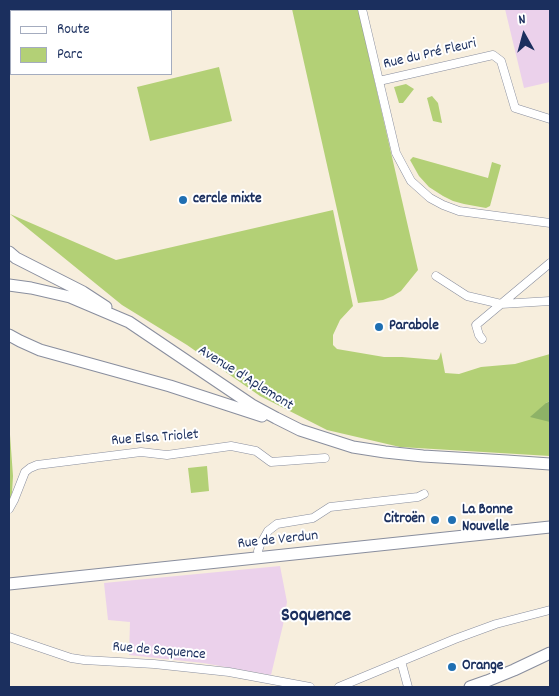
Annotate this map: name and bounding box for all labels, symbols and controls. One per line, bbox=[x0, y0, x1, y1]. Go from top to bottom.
legend bbox=[10, 10, 172, 75]
north arrow bbox=[499, 10, 549, 60]
text: N bbox=[518, 10, 527, 30]
text: Route bbox=[57, 19, 90, 41]
street label: Rue du Pré Fleuri bbox=[382, 36, 478, 74]
text: Parc bbox=[57, 44, 82, 66]
place label: cercle mixte bbox=[193, 191, 262, 209]
marker: cercle mixte bbox=[177, 194, 189, 206]
place label: Parabole bbox=[389, 318, 439, 336]
marker: Parabole bbox=[373, 321, 385, 333]
street label: Avenue d'Aplemont bbox=[194, 342, 296, 416]
street label: Rue Elsa Triolet bbox=[111, 427, 199, 451]
place label: La Bonne Nouvelle bbox=[462, 502, 513, 537]
place label: Citroën bbox=[384, 511, 425, 529]
marker: Citroën bbox=[429, 514, 441, 526]
marker: La Bonne Nouvelle bbox=[446, 514, 458, 526]
street label: Rue de Verdun bbox=[237, 528, 319, 554]
district label: Soquence bbox=[281, 605, 351, 629]
street label: Rue de Soquence bbox=[112, 639, 206, 665]
place label: Orange bbox=[462, 658, 503, 676]
marker: Orange bbox=[446, 661, 458, 673]

